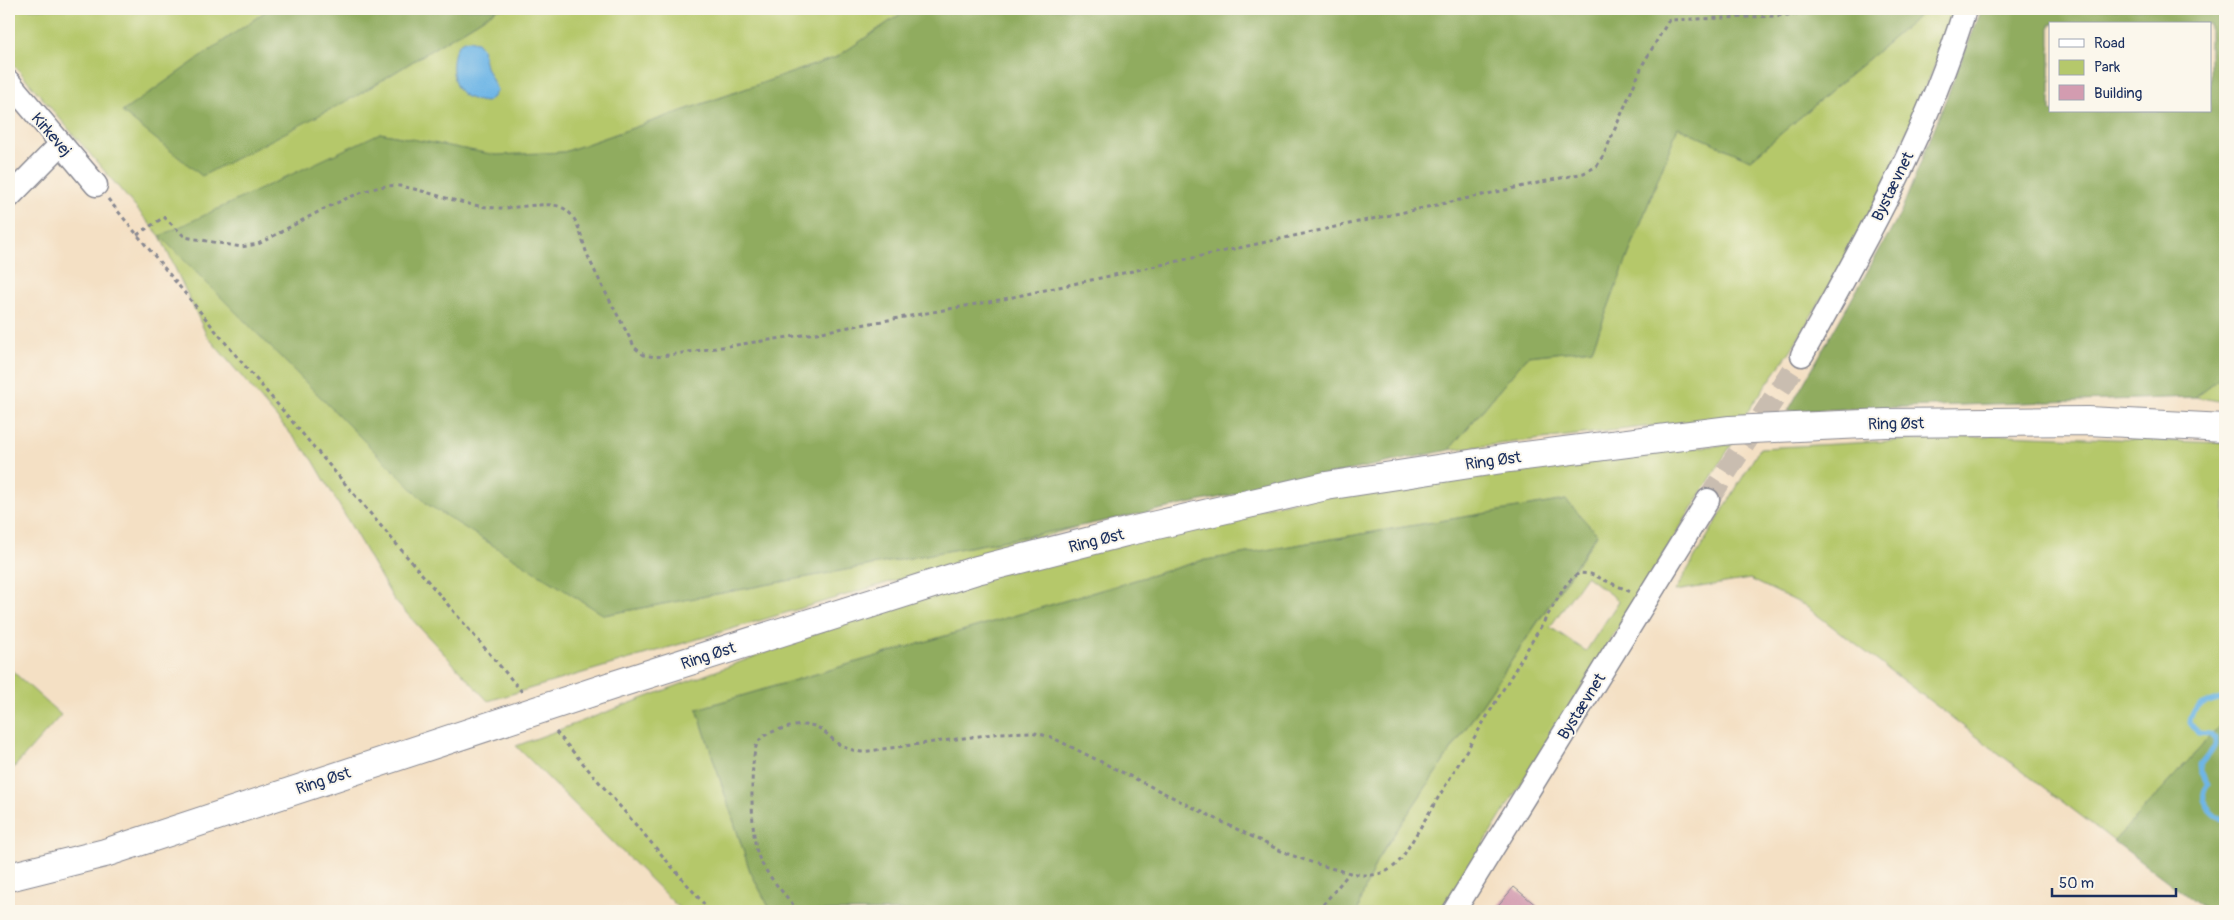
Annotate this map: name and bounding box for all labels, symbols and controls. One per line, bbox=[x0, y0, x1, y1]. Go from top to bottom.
legend bbox=[2049, 22, 2212, 112]
text: Road bbox=[2094, 34, 2125, 53]
text: Park bbox=[2094, 58, 2121, 77]
text: Building bbox=[2094, 84, 2142, 103]
street label: Kirkevej bbox=[27, 109, 76, 161]
street label: Bystævnet bbox=[1868, 148, 1918, 224]
street label: Ring Øst bbox=[1868, 414, 1925, 434]
street label: Ring Øst bbox=[1464, 447, 1523, 475]
street label: Ring Øst bbox=[1067, 524, 1127, 557]
street label: Ring Øst bbox=[678, 638, 739, 674]
street label: Bystævnet bbox=[1554, 669, 1610, 743]
street label: Ring Øst bbox=[293, 763, 354, 799]
scale bar bbox=[2052, 865, 2175, 897]
text: 50 m bbox=[2059, 874, 2094, 893]

